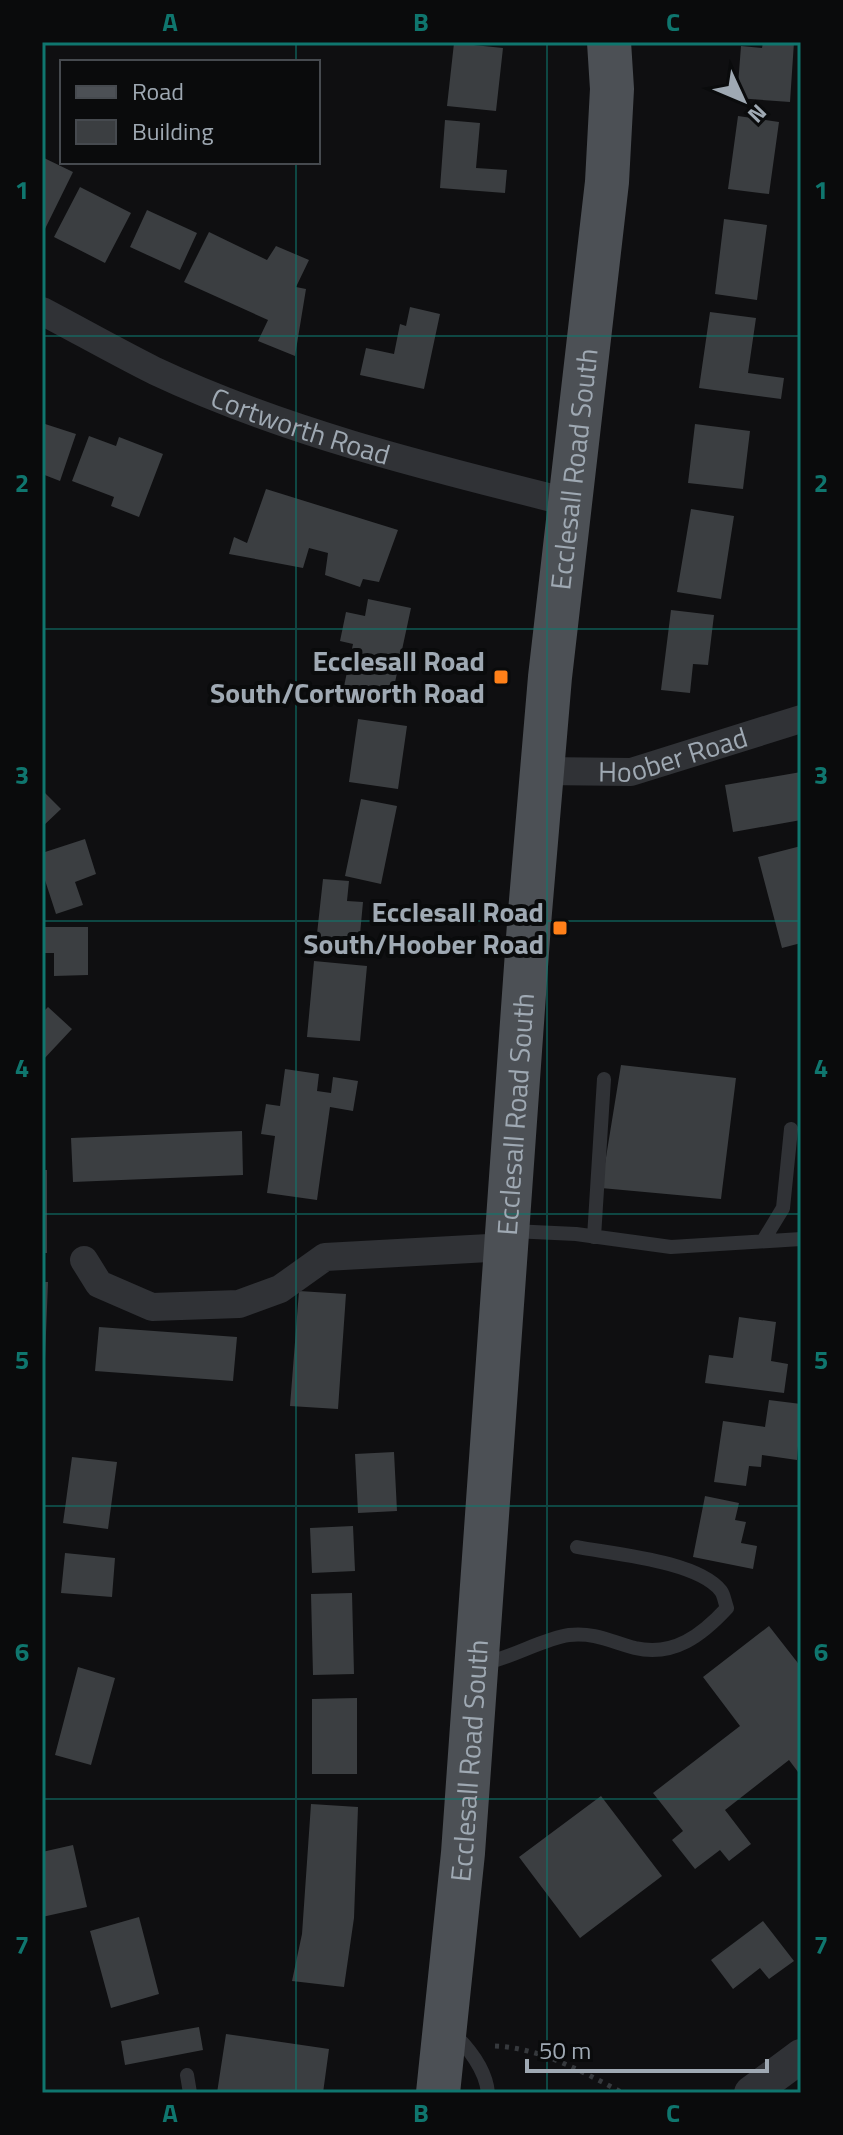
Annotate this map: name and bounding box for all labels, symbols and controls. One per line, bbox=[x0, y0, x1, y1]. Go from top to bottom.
text: A bbox=[162, 2, 178, 41]
text: B bbox=[413, 2, 429, 41]
text: C bbox=[666, 2, 680, 41]
legend bbox=[60, 60, 320, 164]
north arrow bbox=[703, 60, 783, 140]
text: Road bbox=[132, 73, 184, 109]
text: N bbox=[740, 97, 775, 131]
text: Building bbox=[132, 113, 214, 149]
text: 1 bbox=[15, 170, 29, 209]
text: 1 bbox=[814, 170, 828, 209]
street label: Ecclesall Road South bbox=[538, 346, 609, 592]
street label: Cortworth Road bbox=[205, 376, 395, 476]
text: 2 bbox=[15, 463, 29, 502]
text: 2 bbox=[814, 463, 828, 502]
place label: Ecclesall Road South/Cortworth Road bbox=[210, 639, 485, 714]
marker: Ecclesall Road South/Cortworth Road bbox=[492, 668, 510, 686]
street label: Hoober Road bbox=[598, 715, 753, 793]
text: 3 bbox=[15, 755, 29, 794]
text: 3 bbox=[814, 755, 828, 794]
place label: Ecclesall Road South/Hoober Road bbox=[303, 890, 544, 965]
marker: Ecclesall Road South/Hoober Road bbox=[551, 919, 569, 937]
street label: Ecclesall Road South bbox=[485, 991, 545, 1237]
text: 4 bbox=[15, 1048, 29, 1087]
text: 4 bbox=[814, 1048, 828, 1087]
text: 5 bbox=[15, 1340, 29, 1379]
text: 5 bbox=[814, 1340, 828, 1379]
text: 6 bbox=[15, 1632, 29, 1671]
text: 6 bbox=[814, 1632, 828, 1671]
street label: Ecclesall Road South bbox=[438, 1638, 499, 1884]
text: 7 bbox=[15, 1925, 29, 1964]
text: 7 bbox=[814, 1925, 828, 1964]
scale bar bbox=[527, 2023, 767, 2073]
text: 50 m bbox=[539, 2032, 591, 2068]
text: A bbox=[162, 2093, 178, 2132]
text: B bbox=[413, 2093, 429, 2132]
text: C bbox=[666, 2093, 680, 2132]

